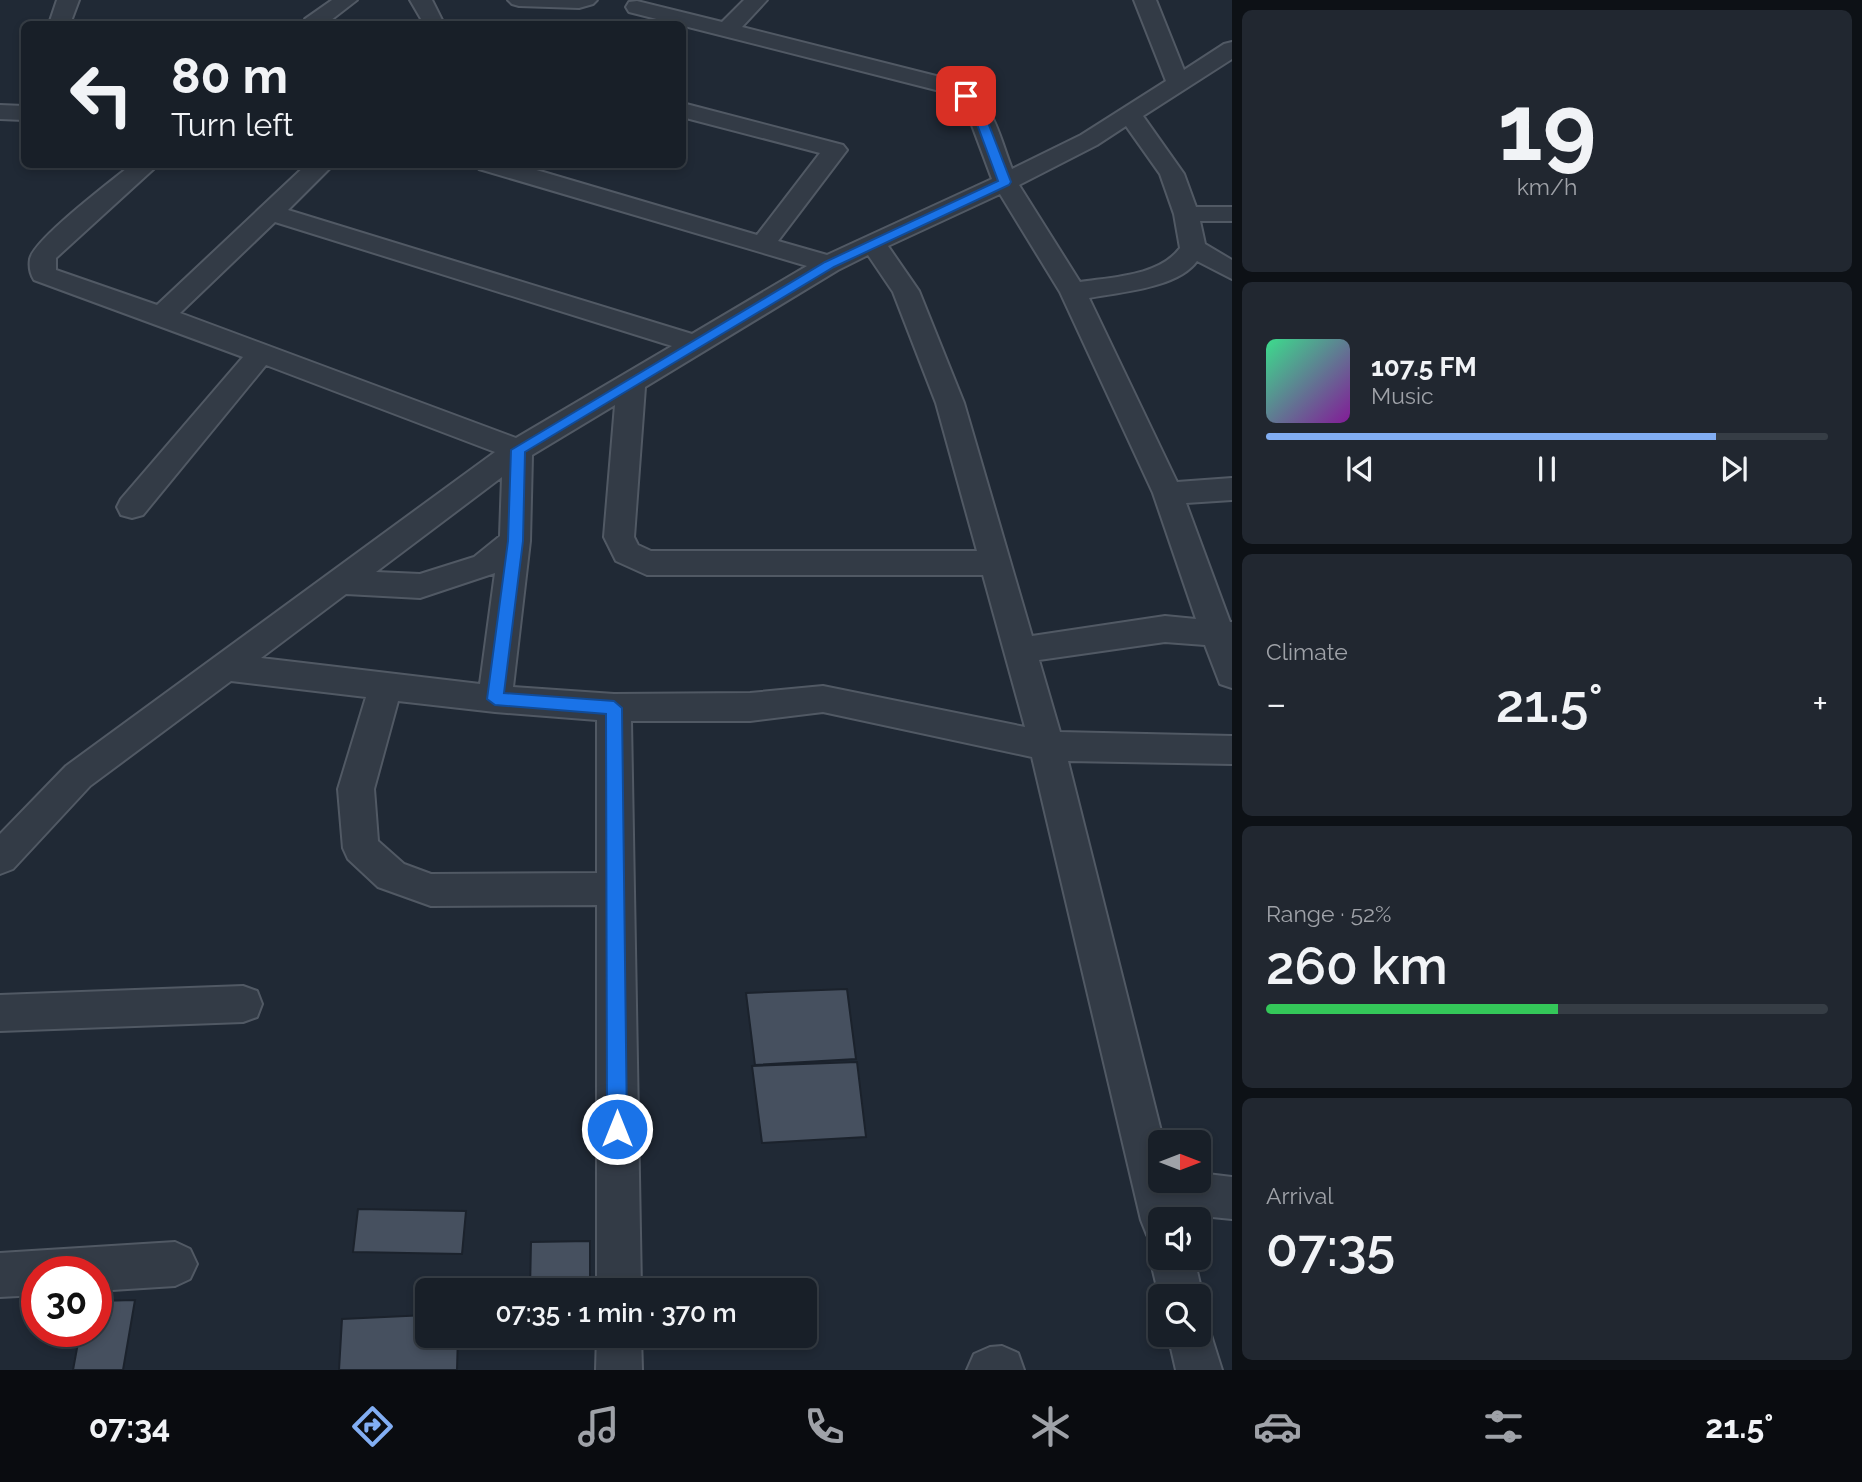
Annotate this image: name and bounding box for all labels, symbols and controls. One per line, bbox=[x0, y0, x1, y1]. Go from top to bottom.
text: 80 m bbox=[171, 47, 288, 104]
icon: left bbox=[56, 49, 147, 140]
pin bbox=[936, 66, 996, 126]
text: 19 bbox=[1498, 74, 1596, 181]
icon: arrive bbox=[947, 77, 985, 115]
text: Turn left bbox=[171, 106, 293, 143]
text: km/h bbox=[1517, 173, 1577, 200]
text: 107.5 FM bbox=[1371, 352, 1477, 382]
text: Music bbox=[1371, 382, 1434, 409]
icon: previous bbox=[1341, 450, 1379, 488]
icon: pause bbox=[1528, 450, 1566, 488]
icon: next bbox=[1715, 450, 1753, 488]
text: Climate bbox=[1266, 638, 1348, 665]
text: 21.5° bbox=[1496, 673, 1603, 734]
text: − bbox=[1266, 681, 1286, 726]
text: + bbox=[1812, 681, 1828, 726]
text: Range · 52% bbox=[1266, 900, 1392, 927]
text: 260 km bbox=[1266, 935, 1448, 996]
position arrow bbox=[580, 1092, 654, 1166]
north arrow bbox=[1148, 1130, 1211, 1194]
map controls bbox=[1148, 1130, 1211, 1347]
text: Arrival bbox=[1266, 1182, 1333, 1209]
button: sound bbox=[1148, 1207, 1211, 1270]
text: 07:35 bbox=[1266, 1217, 1395, 1278]
speed limit sign: 30 bbox=[21, 1256, 112, 1347]
button: search bbox=[1148, 1284, 1211, 1347]
text: 07:35 · 1 min · 370 m bbox=[496, 1298, 736, 1328]
icon: directions bbox=[348, 1402, 397, 1451]
icon: music bbox=[574, 1402, 623, 1451]
icon: phone bbox=[800, 1402, 849, 1451]
icon: climate bbox=[1026, 1402, 1075, 1451]
icon: car bbox=[1253, 1402, 1302, 1451]
icon: filters bbox=[1479, 1402, 1528, 1451]
text: 07:34 bbox=[89, 1408, 170, 1445]
text: 21.5° bbox=[1705, 1408, 1773, 1445]

